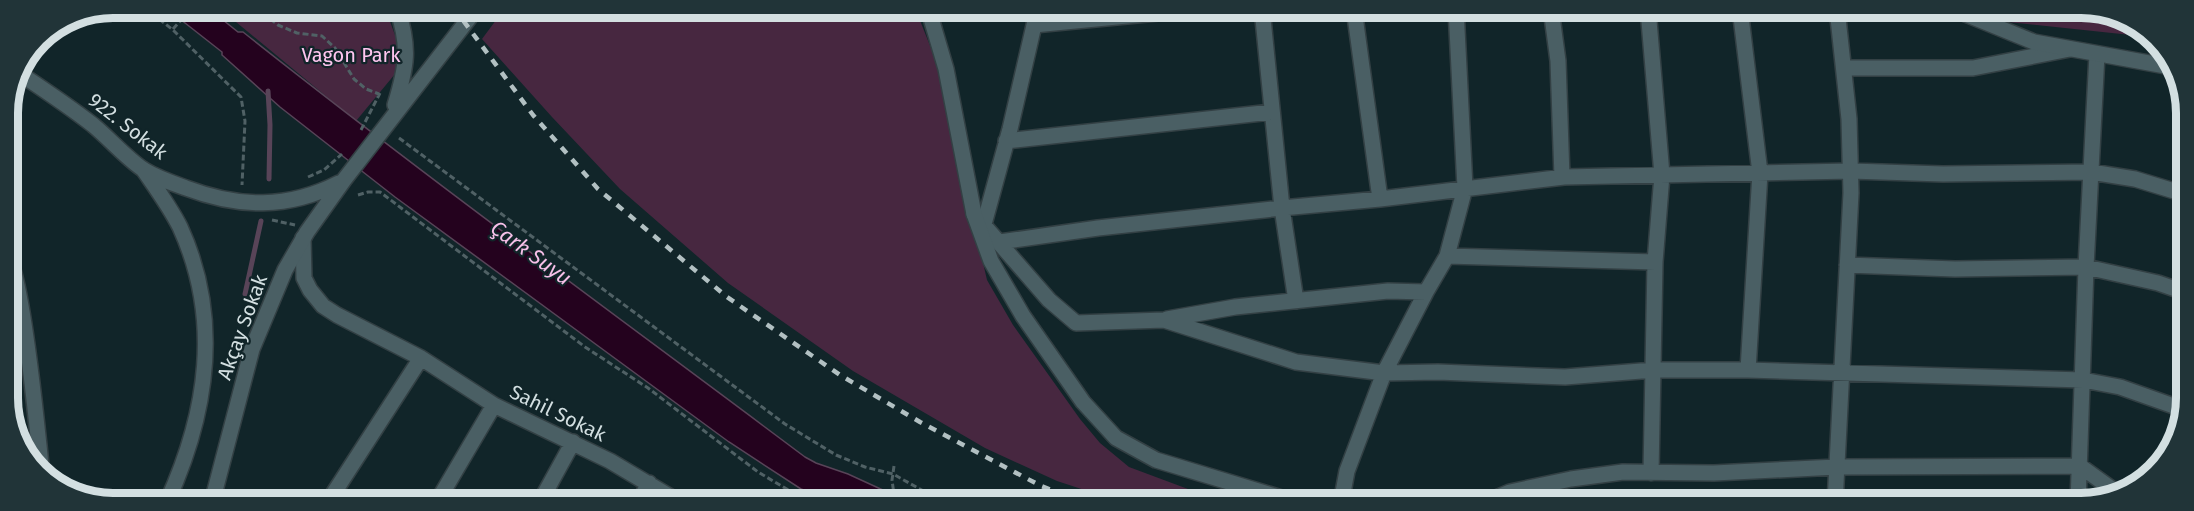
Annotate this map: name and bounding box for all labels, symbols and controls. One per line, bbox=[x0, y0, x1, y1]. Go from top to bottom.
park label: Vagon Park bbox=[301, 43, 401, 67]
street label: 922. Sokak bbox=[84, 88, 173, 165]
water label: Çark Suyu bbox=[485, 215, 577, 291]
street label: Akçay Sokak bbox=[212, 270, 273, 383]
street label: Sahil Sokak bbox=[506, 379, 611, 447]

